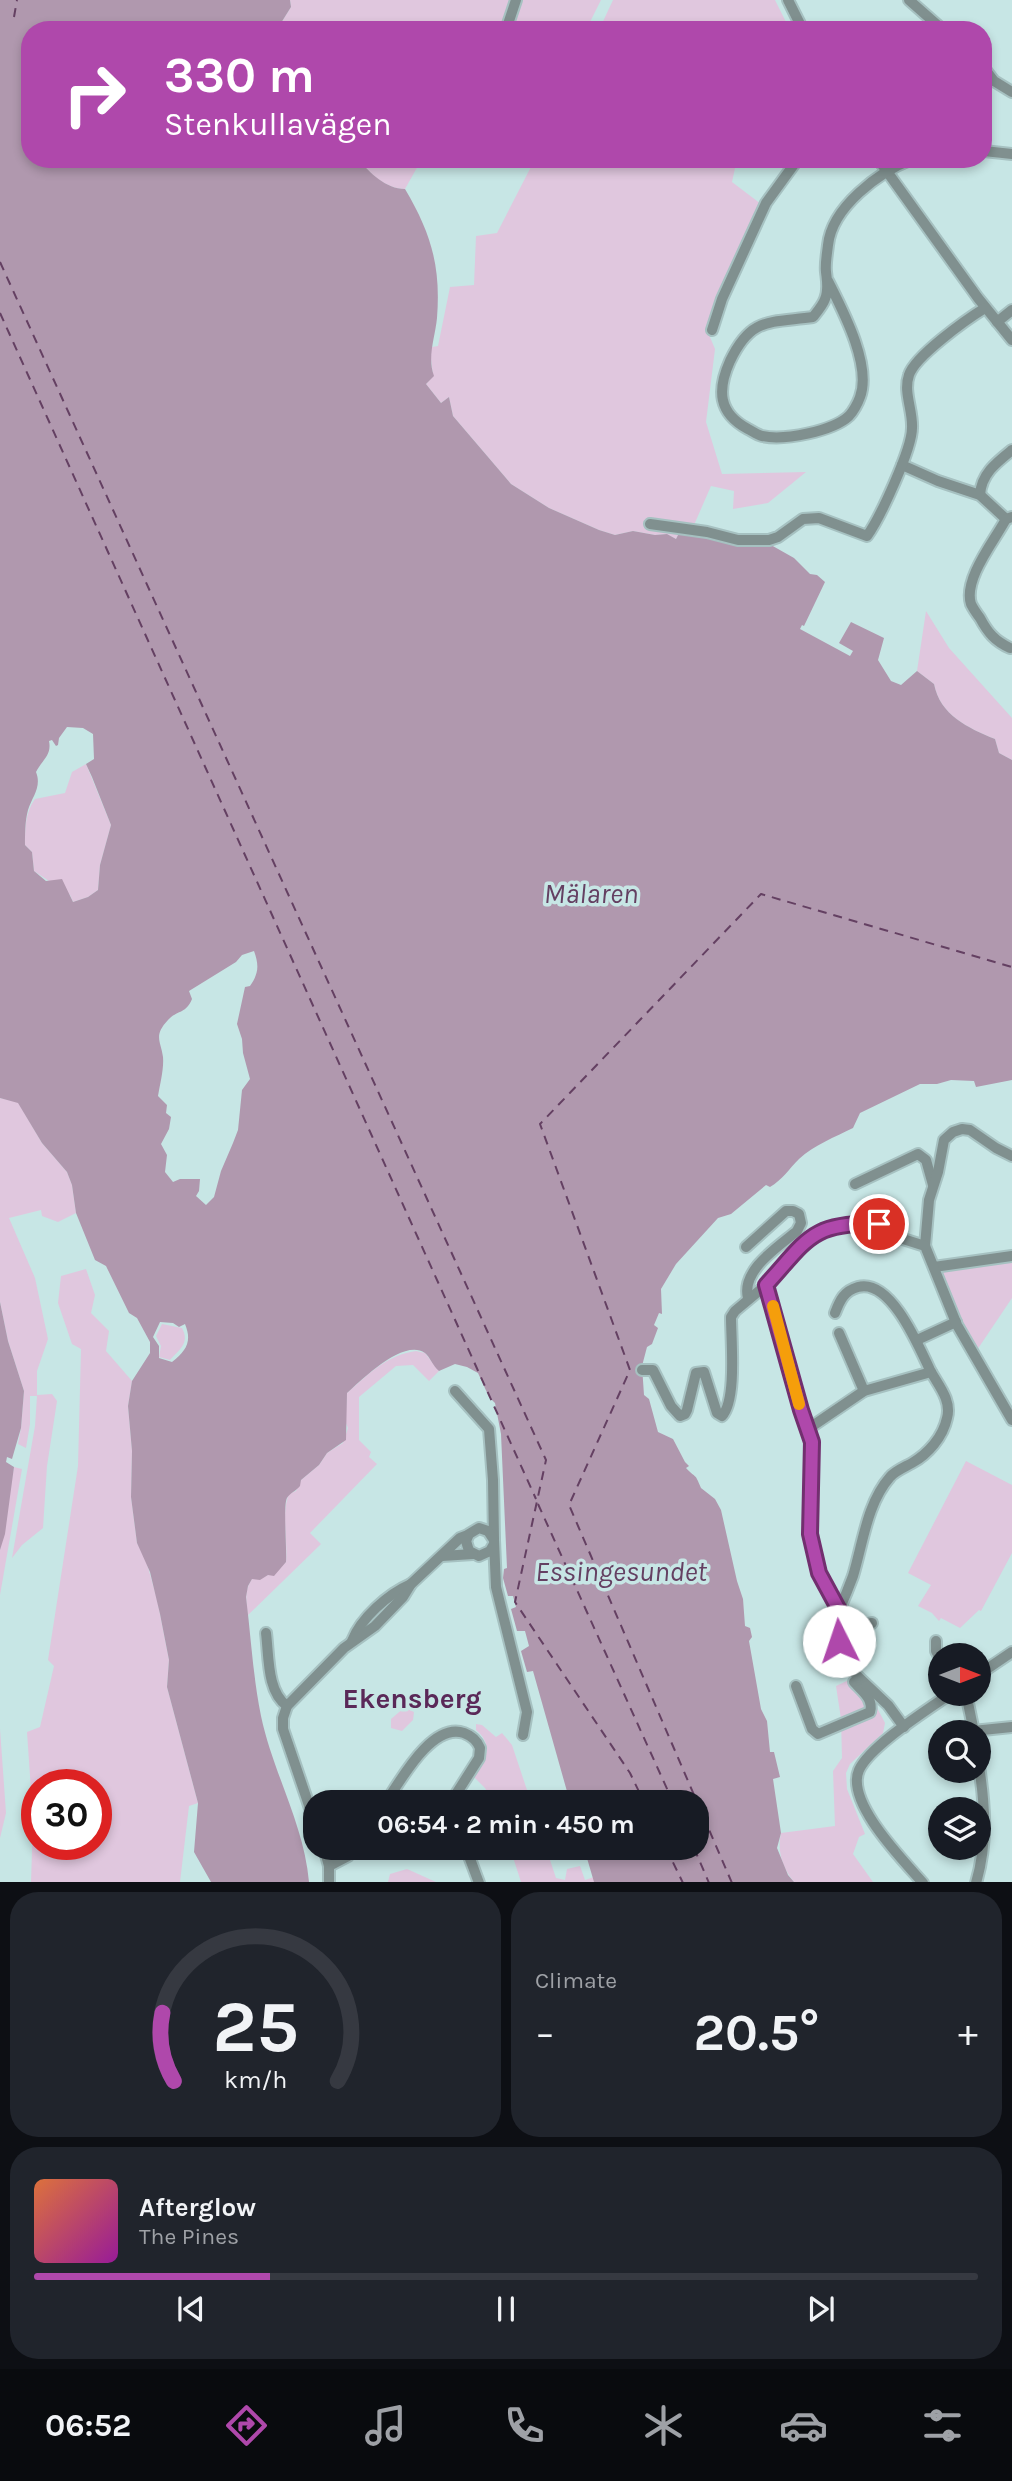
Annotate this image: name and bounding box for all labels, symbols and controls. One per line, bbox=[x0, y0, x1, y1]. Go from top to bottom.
text: 330 m bbox=[164, 47, 315, 104]
icon: right bbox=[49, 49, 140, 140]
text: Stenkullavägen bbox=[164, 106, 392, 143]
water label: Mälaren bbox=[544, 877, 638, 910]
pin bbox=[849, 1194, 909, 1254]
icon: arrive bbox=[860, 1205, 898, 1243]
water label: Essingesundet bbox=[535, 1555, 707, 1588]
position arrow bbox=[802, 1604, 876, 1678]
north arrow bbox=[928, 1643, 990, 1706]
map controls bbox=[928, 1643, 991, 1860]
district label: Ekensberg bbox=[342, 1682, 482, 1715]
button: search bbox=[928, 1720, 991, 1783]
speed limit sign: 30 bbox=[21, 1769, 112, 1860]
button: layers bbox=[928, 1797, 991, 1860]
text: 06:54 · 2 min · 450 m bbox=[377, 1809, 635, 1840]
text: Climate bbox=[535, 1967, 617, 1994]
text: 25 bbox=[212, 1984, 299, 2069]
text: 20.5° bbox=[694, 2002, 820, 2063]
text: − bbox=[535, 2011, 555, 2056]
text: + bbox=[958, 2011, 978, 2056]
text: km/h bbox=[224, 2064, 287, 2093]
text: Afterglow bbox=[139, 2192, 256, 2223]
text: The Pines bbox=[139, 2223, 239, 2250]
icon: previous bbox=[172, 2290, 210, 2328]
icon: pause bbox=[487, 2290, 525, 2328]
icon: next bbox=[802, 2290, 840, 2328]
icon: directions bbox=[222, 2401, 271, 2450]
icon: music bbox=[361, 2401, 410, 2450]
icon: phone bbox=[500, 2401, 549, 2450]
icon: climate bbox=[639, 2401, 688, 2450]
icon: car bbox=[779, 2401, 828, 2450]
icon: filters bbox=[918, 2401, 967, 2450]
text: 06:52 bbox=[45, 2407, 131, 2444]

